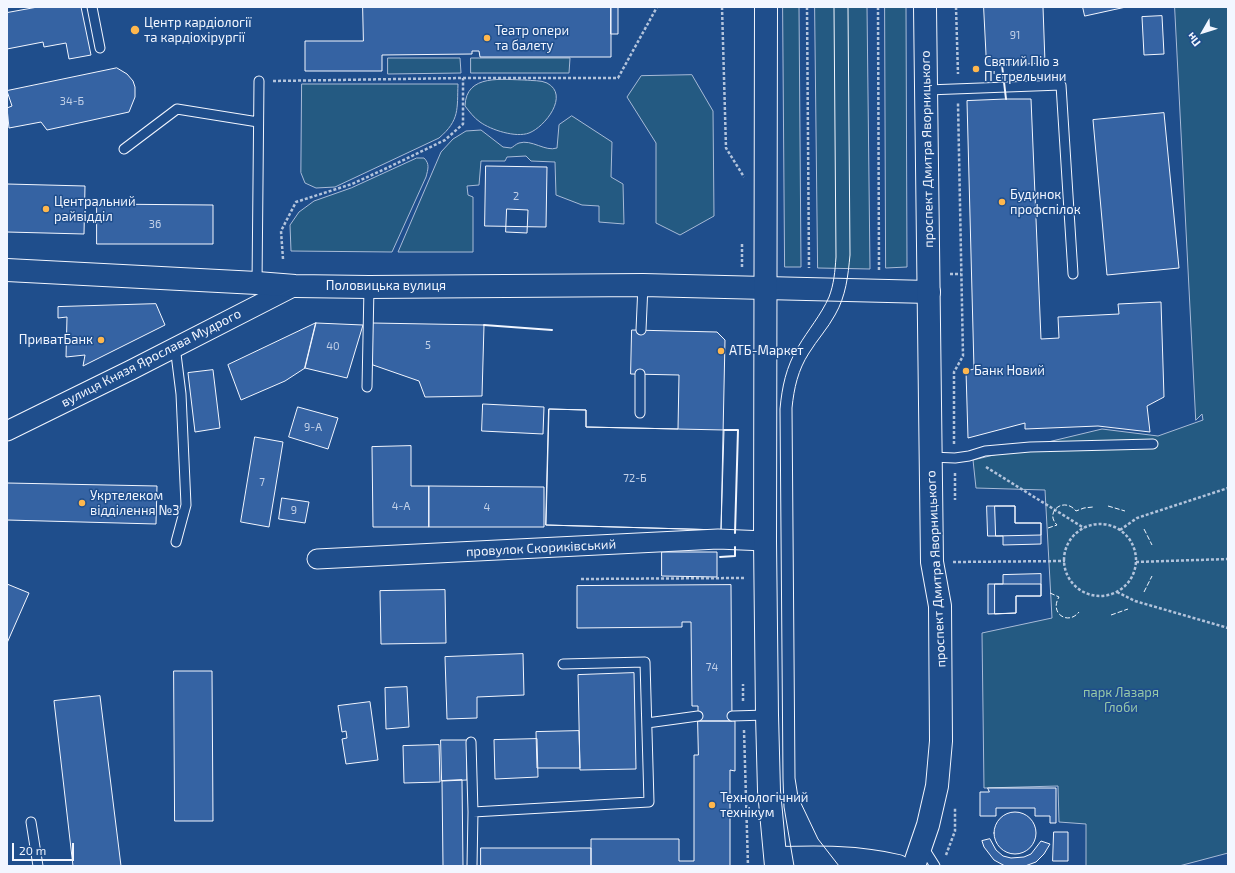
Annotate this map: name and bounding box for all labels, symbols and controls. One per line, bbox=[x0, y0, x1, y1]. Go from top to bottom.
north arrow bbox=[1183, 12, 1223, 52]
place label: Центр кардіології та кардіохірургії bbox=[144, 15, 252, 46]
place label: Театр опери та балету bbox=[495, 23, 569, 54]
marker: Центр кардіології та кардіохірургії bbox=[129, 24, 141, 36]
house number: 91 bbox=[1010, 28, 1020, 42]
text: Пн bbox=[1184, 30, 1203, 50]
marker: Театр опери та балету bbox=[482, 33, 492, 43]
street label: проспект Дмитра Яворницького bbox=[917, 50, 937, 248]
place label: Святий Піо з П'єтрельчини bbox=[984, 54, 1066, 85]
marker: Святий Піо з П'єтрельчини bbox=[971, 64, 981, 74]
house number: 34-Б bbox=[60, 94, 84, 108]
place label: Будинок профспілок bbox=[1010, 187, 1081, 218]
house number: 2 bbox=[513, 189, 519, 203]
place label: Центральний райвідділ bbox=[54, 194, 136, 225]
marker: Будинок профспілок bbox=[997, 197, 1007, 207]
marker: Центральний райвідділ bbox=[41, 204, 51, 214]
house number: 36 bbox=[149, 217, 161, 231]
street label: Половицька вулиця bbox=[326, 278, 446, 294]
street label: вулиця Князя Ярослава Мудрого bbox=[58, 306, 244, 410]
place label: ПриватБанк bbox=[19, 332, 93, 348]
marker: ПриватБанк bbox=[96, 335, 106, 345]
house number: 5 bbox=[425, 338, 431, 352]
house number: 40 bbox=[326, 339, 340, 353]
place label: АТБ-Маркет bbox=[729, 343, 804, 359]
marker: АТБ-Маркет bbox=[716, 346, 726, 356]
place label: Банк Новий bbox=[974, 363, 1045, 379]
marker: Банк Новий bbox=[961, 366, 971, 376]
house number: 9-А bbox=[304, 420, 322, 434]
street label: проспект Дмитра Яворницького bbox=[923, 470, 949, 668]
house number: 72-Б bbox=[623, 471, 647, 485]
house number: 7 bbox=[259, 475, 265, 489]
place label: Укртелеком відділення №3 bbox=[90, 488, 180, 519]
marker: Укртелеком відділення №3 bbox=[77, 498, 87, 508]
house number: 4-А bbox=[392, 499, 410, 513]
house number: 4 bbox=[484, 500, 490, 514]
house number: 9 bbox=[291, 503, 297, 517]
street label: провулок Скориківський bbox=[466, 536, 616, 560]
house number: 74 bbox=[706, 660, 718, 674]
park label: парк Лазаря Глоби bbox=[1083, 685, 1159, 716]
place label: Технологічний технікум bbox=[720, 790, 808, 821]
marker: Технологічний технікум bbox=[707, 800, 717, 810]
scale bar bbox=[14, 835, 76, 861]
text: 20 m bbox=[19, 843, 46, 857]

